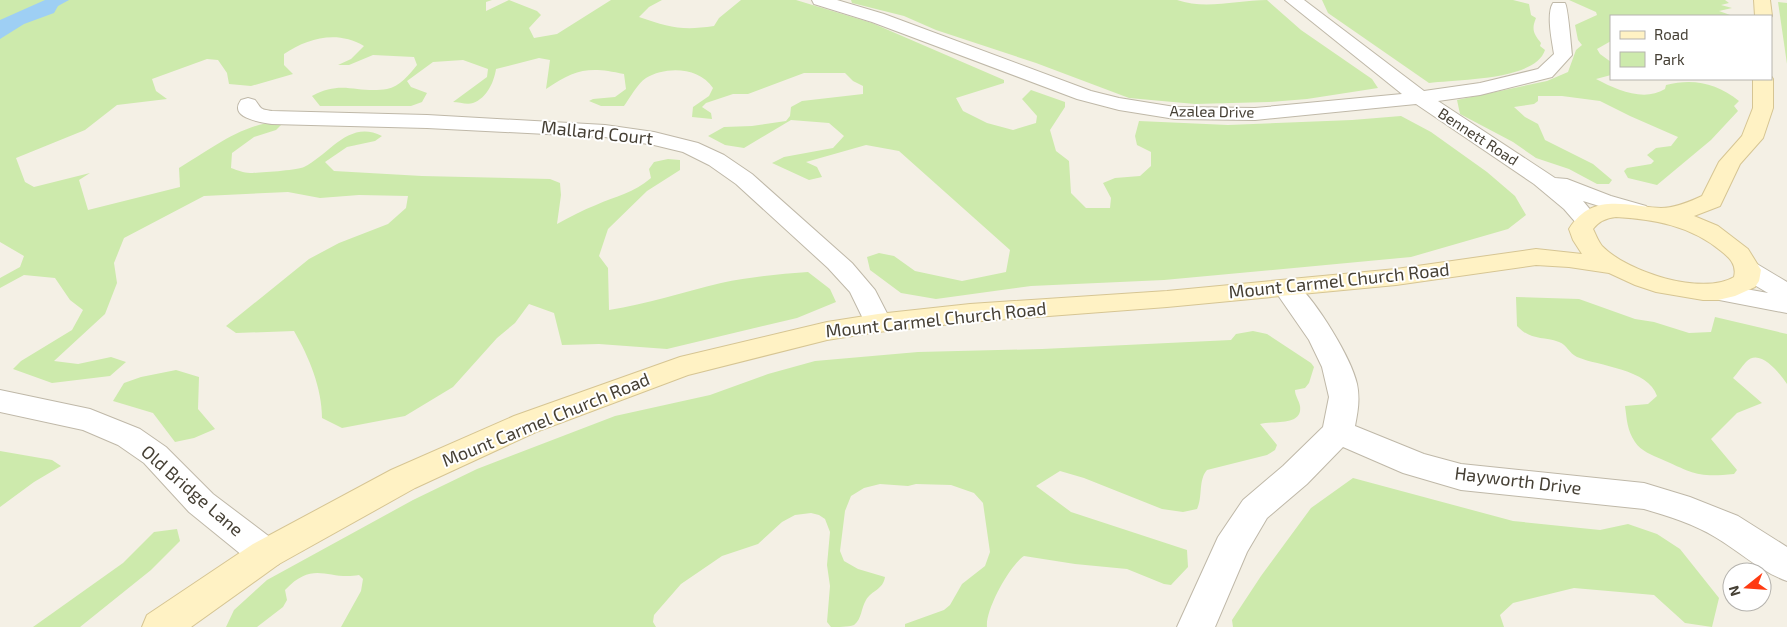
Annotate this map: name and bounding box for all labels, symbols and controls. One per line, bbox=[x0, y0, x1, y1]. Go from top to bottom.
legend bbox=[1610, 15, 1772, 80]
text: Road bbox=[1654, 25, 1689, 43]
text: Park bbox=[1654, 50, 1685, 68]
street label: Azalea Drive bbox=[1169, 101, 1255, 121]
street label: Bennett Road bbox=[1435, 104, 1522, 169]
street label: Mallard Court bbox=[540, 115, 654, 149]
street label: Mount Carmel Church Road bbox=[1227, 257, 1450, 303]
street label: Mount Carmel Church Road bbox=[824, 296, 1047, 342]
street label: Mount Carmel Church Road bbox=[439, 367, 653, 471]
street label: Old Bridge Lane bbox=[137, 440, 248, 540]
street label: Hayworth Drive bbox=[1453, 461, 1583, 499]
north arrow bbox=[1722, 562, 1772, 612]
text: N bbox=[1724, 584, 1744, 598]

